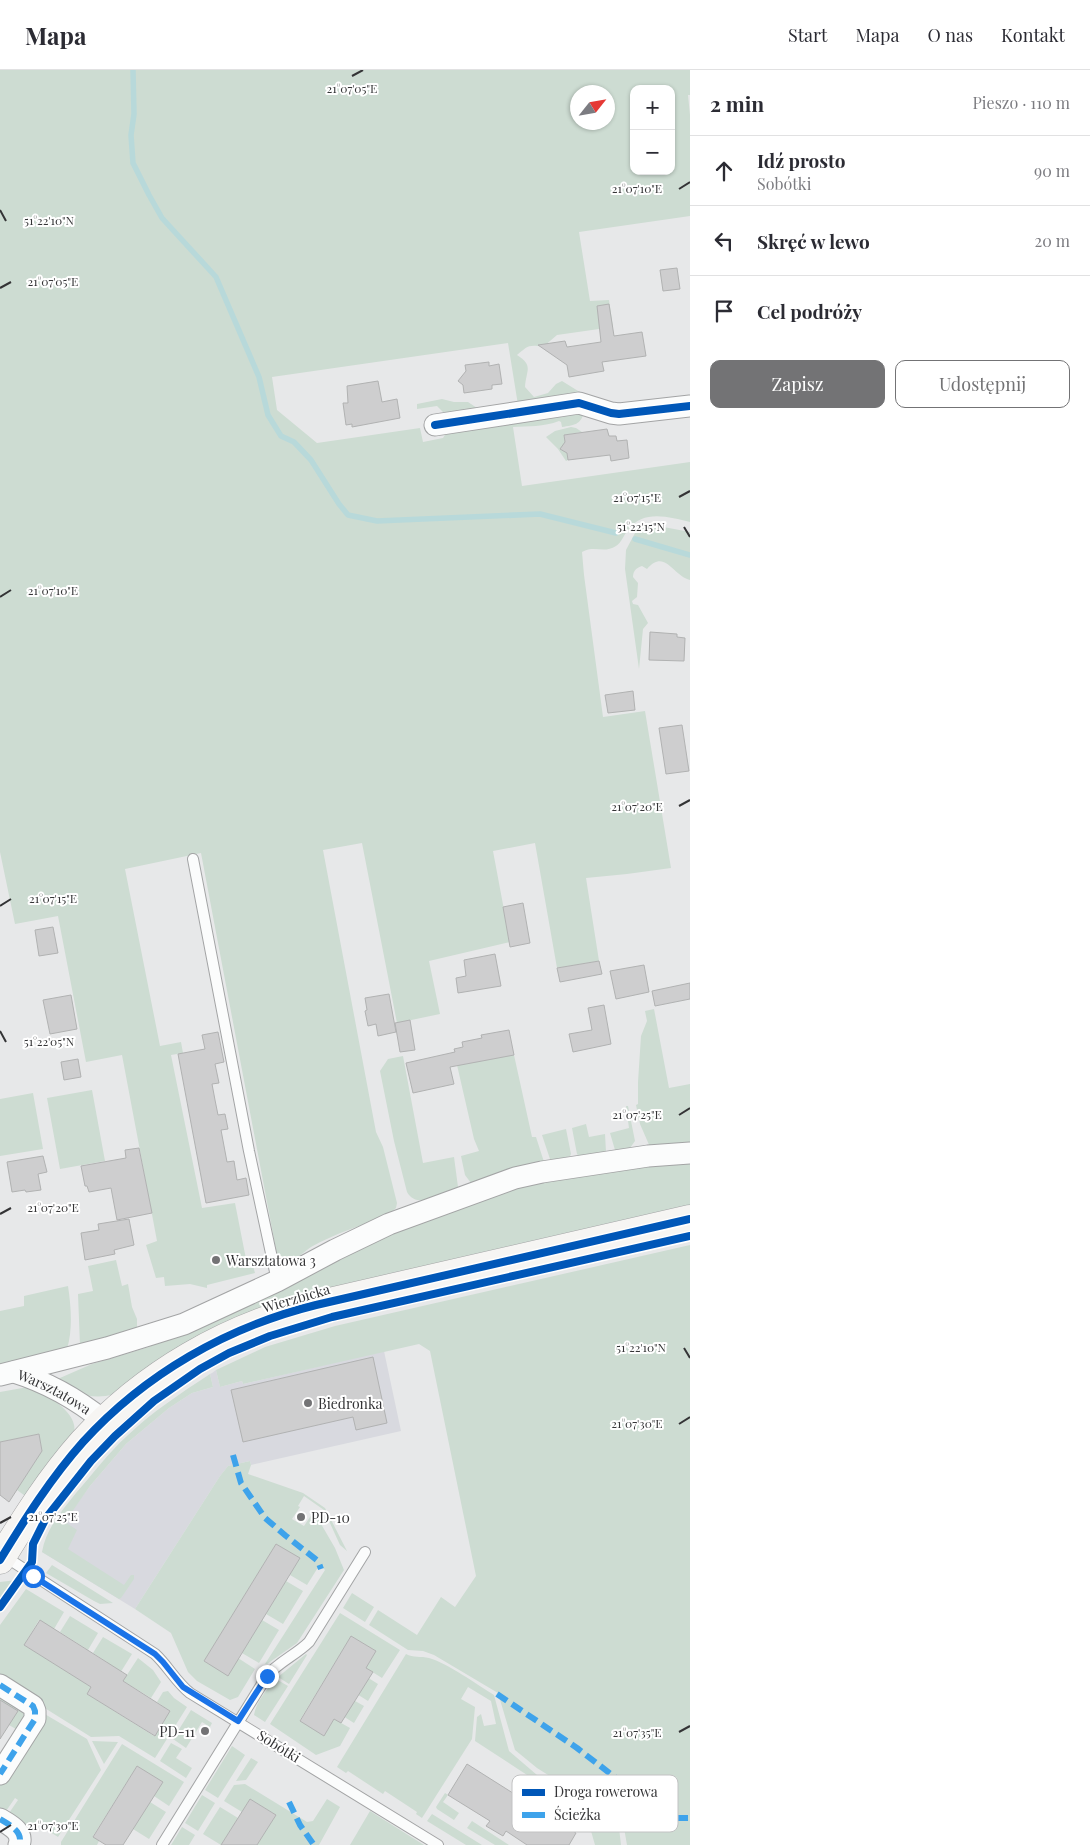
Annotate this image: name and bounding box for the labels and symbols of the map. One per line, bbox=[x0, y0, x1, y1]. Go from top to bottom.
text: 21°07'05"E bbox=[327, 80, 377, 96]
north arrow bbox=[570, 85, 615, 130]
text: 21°07'10"E bbox=[612, 180, 662, 196]
text: 51°22'10"N bbox=[24, 212, 75, 228]
text: 21°07'05"E bbox=[28, 273, 78, 289]
text: 21°07'15"E bbox=[613, 489, 661, 505]
text: 51°22'15"N bbox=[617, 518, 666, 534]
text: 21°07'10"E bbox=[28, 582, 78, 598]
text: 21°07'20"E bbox=[611, 798, 663, 814]
text: 21°07'15"E bbox=[29, 890, 77, 906]
text: 51°22'05"N bbox=[24, 1033, 75, 1049]
text: 21°07'25"E bbox=[612, 1106, 662, 1122]
text: 21°07'20"E bbox=[27, 1199, 79, 1215]
place label: Warsztatowa 3 bbox=[225, 1251, 316, 1270]
marker: Warsztatowa 3 bbox=[210, 1254, 222, 1266]
street label: Wierzbicka bbox=[259, 1279, 332, 1317]
text: 51°22'10"N bbox=[616, 1339, 667, 1355]
street label: Warsztatowa bbox=[14, 1364, 95, 1418]
place label: Biedronka bbox=[318, 1394, 383, 1413]
marker: Biedronka bbox=[302, 1397, 314, 1409]
text: 21°07'30"E bbox=[611, 1415, 663, 1431]
text: 21°07'25"E bbox=[28, 1508, 78, 1524]
place label: PD-10 bbox=[311, 1508, 350, 1527]
marker: PD-10 bbox=[295, 1511, 307, 1523]
route start bbox=[22, 1565, 45, 1588]
route end bbox=[256, 1665, 279, 1688]
place label: PD-11 bbox=[159, 1722, 195, 1741]
text: 21°07'35"E bbox=[612, 1724, 662, 1740]
marker: PD-11 bbox=[199, 1725, 211, 1737]
street label: Sobótki bbox=[254, 1725, 304, 1767]
legend bbox=[512, 1775, 678, 1832]
text: Droga rowerowa bbox=[554, 1782, 658, 1801]
text: Ścieżka bbox=[554, 1805, 601, 1824]
text: 21°07'30"E bbox=[27, 1817, 79, 1833]

